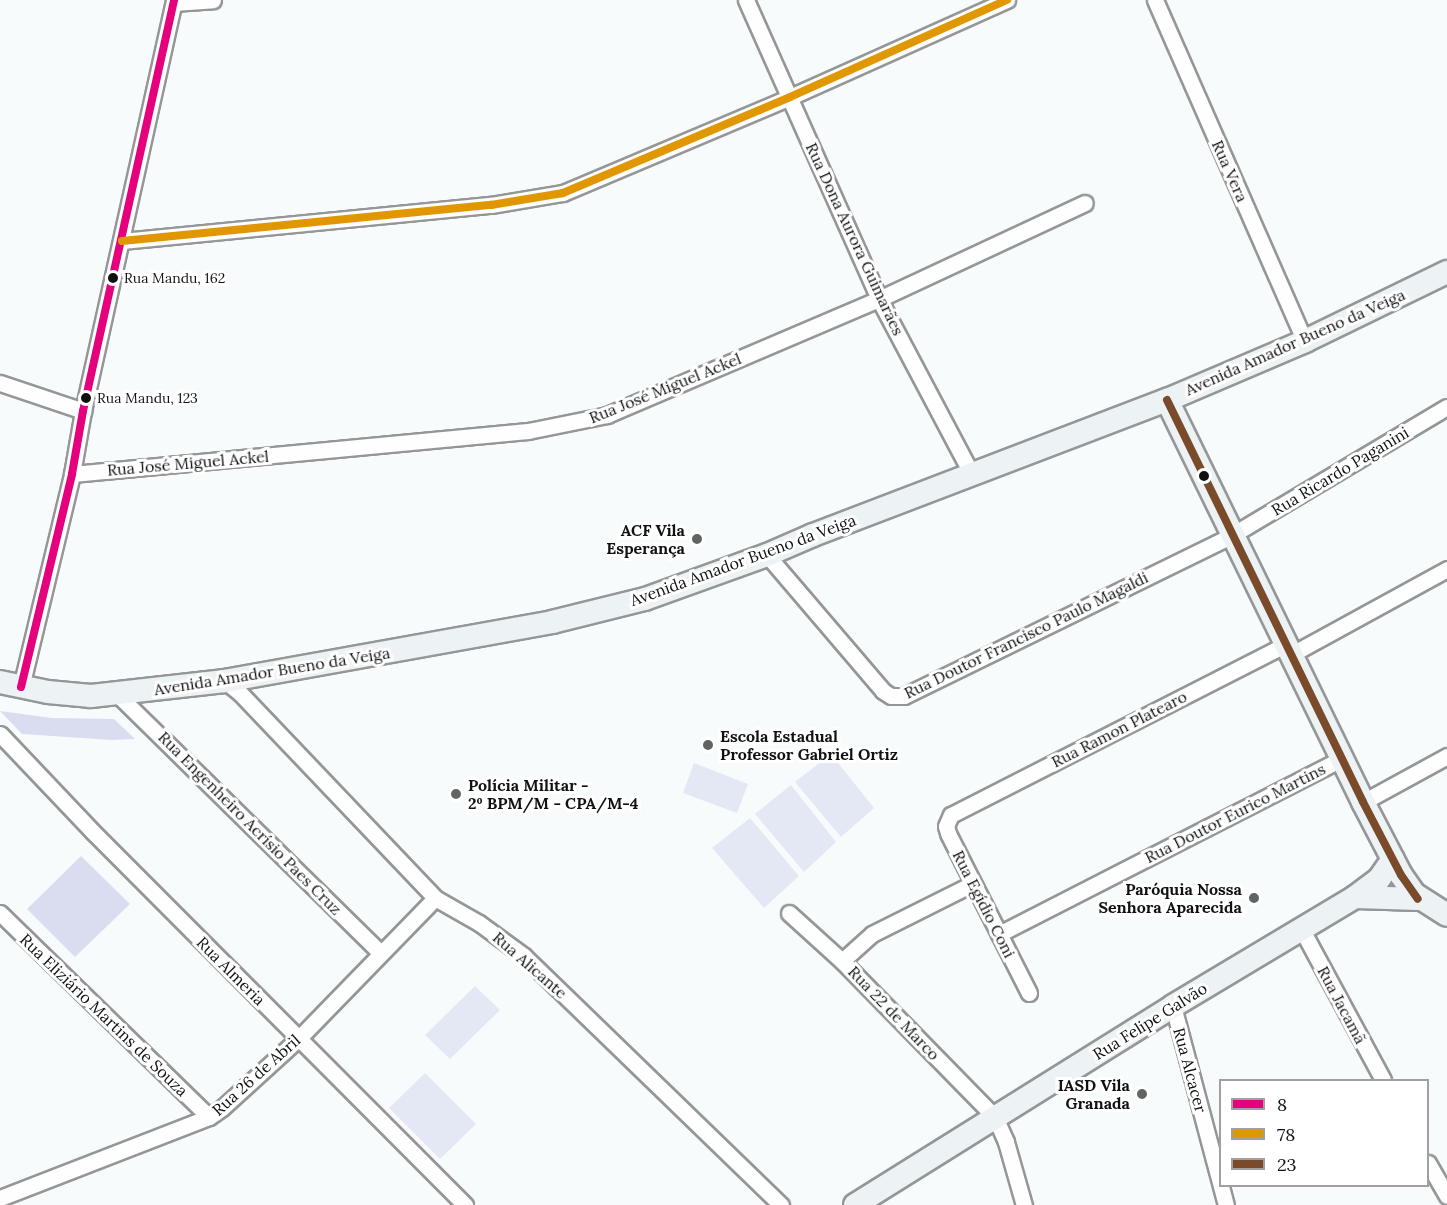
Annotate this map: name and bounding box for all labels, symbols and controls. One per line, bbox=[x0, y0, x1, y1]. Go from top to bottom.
street label: Rua Vera bbox=[1208, 137, 1252, 205]
street label: Rua Dona Aurora Guimarães bbox=[802, 140, 908, 338]
place label: Rua Mandu, 162 bbox=[124, 270, 225, 286]
marker: Rua Mandu, 162 bbox=[107, 272, 119, 284]
street label: Avenida Amador Bueno da Veiga bbox=[1182, 285, 1408, 399]
street label: Rua José Miguel Ackel bbox=[586, 349, 744, 427]
place label: Rua Mandu, 123 bbox=[97, 390, 198, 406]
marker: Rua Mandu, 123 bbox=[80, 392, 92, 404]
street label: Rua Ricardo Paganini bbox=[1268, 422, 1412, 520]
street label: Rua José Miguel Ackel bbox=[106, 446, 270, 480]
unlabelled marker bbox=[1198, 470, 1210, 482]
street label: Avenida Amador Bueno da Veiga bbox=[628, 510, 858, 610]
place label: ACF Vila Esperança bbox=[606, 520, 685, 558]
marker: ACF Vila Esperança bbox=[690, 532, 704, 546]
street label: Rua Doutor Francisco Paulo Magaldi bbox=[901, 567, 1151, 703]
street label: Avenida Amador Bueno da Veiga bbox=[153, 643, 391, 699]
street label: Rua Ramon Platearo bbox=[1048, 687, 1190, 771]
place label: Escola Estadual Professor Gabriel Ortiz bbox=[720, 726, 898, 764]
street label: Rua Engenheiro Acrísio Paes Cruz bbox=[154, 727, 346, 919]
marker: Escola Estadual Professor Gabriel Ortiz bbox=[701, 738, 715, 752]
street label: Rua Doutor Eurico Martins bbox=[1141, 759, 1329, 867]
place label: Polícia Militar - 2º BPM/M - CPA/M-4 bbox=[468, 775, 639, 813]
marker: Polícia Militar - 2º BPM/M - CPA/M-4 bbox=[449, 787, 463, 801]
street label: Rua Egídio Coni bbox=[949, 847, 1019, 961]
place label: Paróquia Nossa Senhora Aparecida bbox=[1098, 879, 1242, 917]
marker: Paróquia Nossa Senhora Aparecida bbox=[1247, 891, 1261, 905]
street label: Rua Alicante bbox=[489, 928, 571, 1002]
street label: Rua Eliziário Martins de Souza bbox=[16, 930, 192, 1100]
street label: Rua Almeria bbox=[193, 933, 269, 1009]
street label: Rua 22 de Marco bbox=[844, 962, 944, 1064]
street label: Rua Jacamã bbox=[1313, 963, 1371, 1047]
street label: Rua Felipe Galvão bbox=[1089, 978, 1211, 1064]
street label: Rua Alcacer bbox=[1169, 1025, 1211, 1115]
street label: Rua 26 de Abril bbox=[208, 1031, 304, 1119]
place label: IASD Vila Granada bbox=[1058, 1075, 1130, 1113]
legend bbox=[1219, 1079, 1429, 1187]
marker: IASD Vila Granada bbox=[1135, 1087, 1149, 1101]
text: 8 bbox=[1277, 1093, 1287, 1116]
text: 78 bbox=[1277, 1123, 1295, 1146]
text: 23 bbox=[1277, 1153, 1296, 1176]

